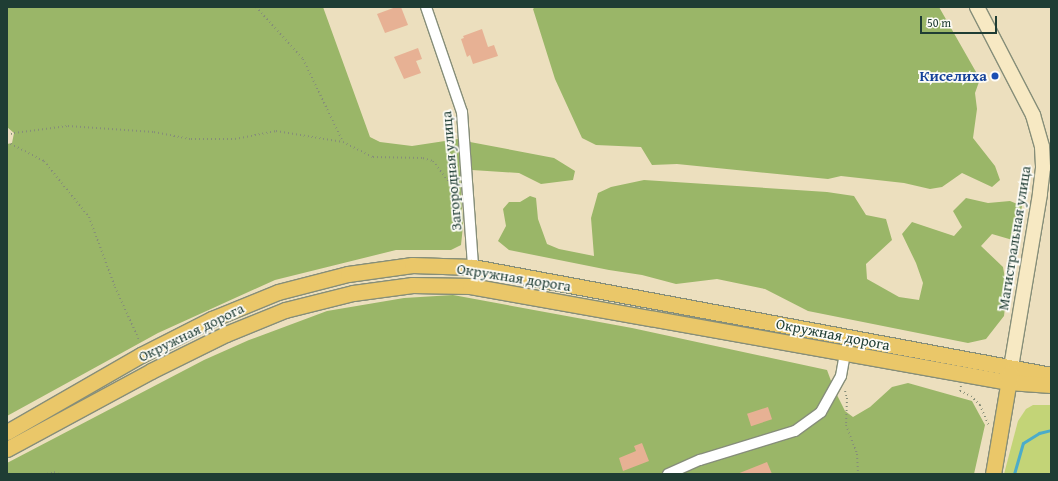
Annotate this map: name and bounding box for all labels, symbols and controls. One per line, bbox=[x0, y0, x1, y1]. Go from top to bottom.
scale bar bbox=[922, 8, 999, 34]
text: 50 m bbox=[927, 14, 951, 31]
place label: Киселиха bbox=[919, 67, 987, 85]
marker: Киселиха bbox=[990, 71, 1000, 81]
street label: Загородная улица bbox=[437, 110, 465, 232]
street label: Магистральная улица bbox=[994, 165, 1034, 311]
street label: Окружная дорога bbox=[456, 259, 572, 295]
street label: Окружная дорога bbox=[135, 299, 247, 365]
street label: Окружная дорога bbox=[775, 314, 891, 354]

